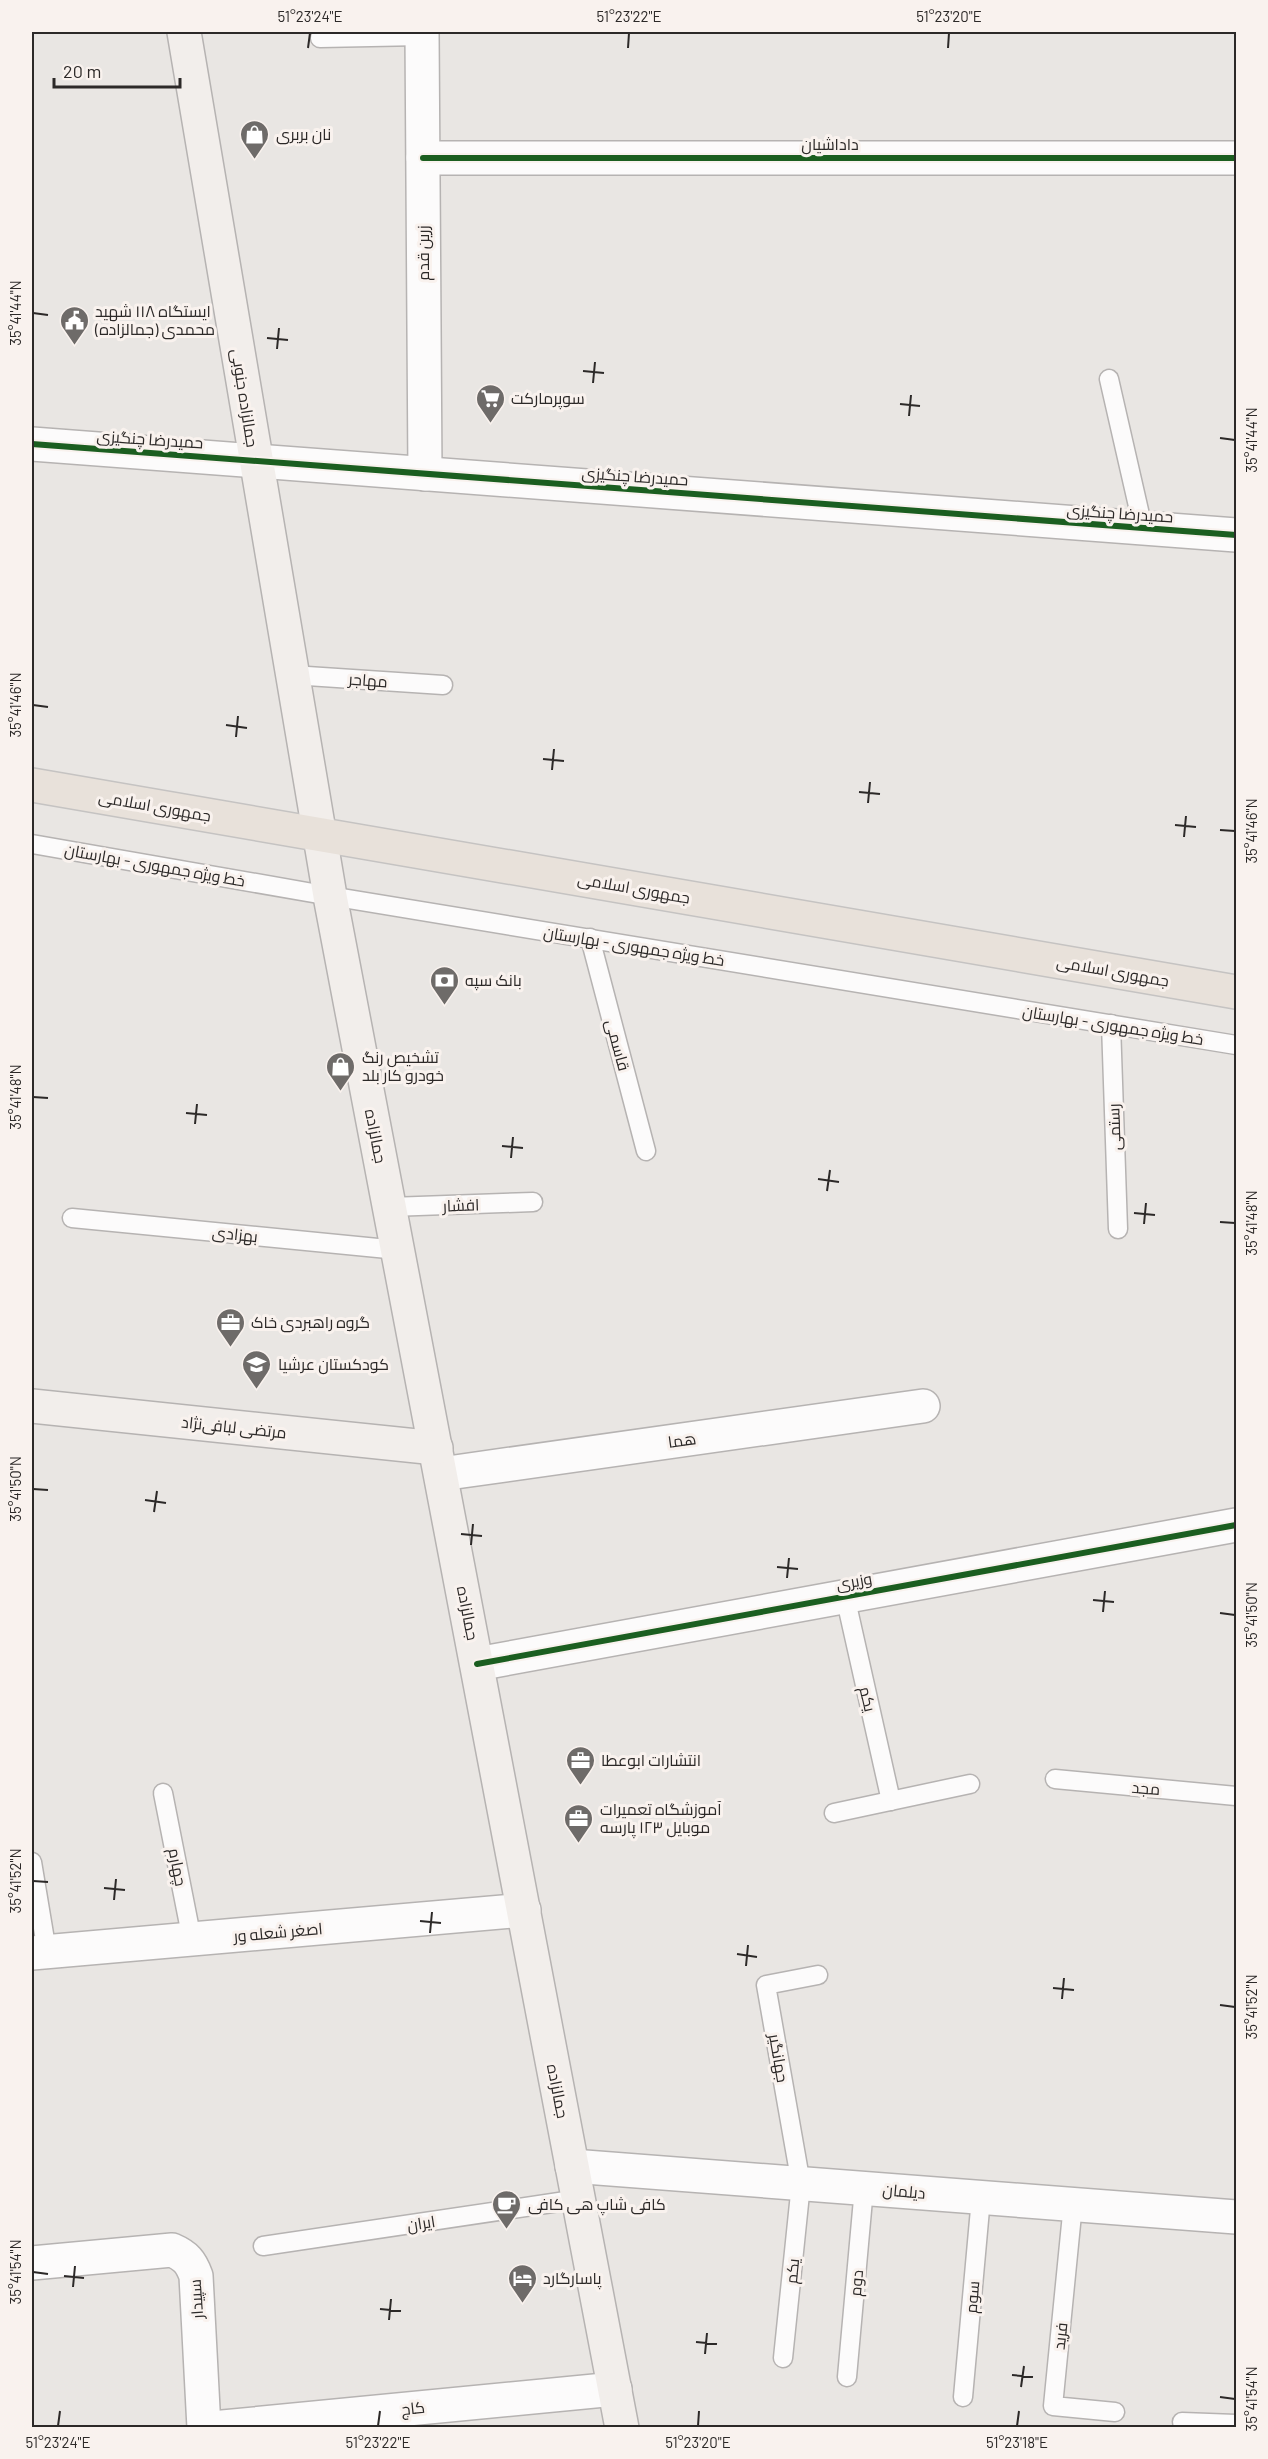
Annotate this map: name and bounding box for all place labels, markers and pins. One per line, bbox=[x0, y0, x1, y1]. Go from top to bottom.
shop icon: نان بربری bbox=[239, 118, 271, 160]
place label: نان بربری bbox=[276, 124, 331, 145]
place label: ایستگاه ۱۱۸ شهید محمدی (جمالزاده) bbox=[94, 301, 215, 340]
public building icon: ایستگاه ۱۱۸ شهید محمدی (جمالزاده) bbox=[58, 304, 90, 346]
supermarket icon: سوپرمارکت bbox=[474, 382, 506, 424]
place label: سوپرمارکت bbox=[511, 388, 585, 410]
bank icon: بانک سپه bbox=[428, 964, 460, 1006]
place label: بانک سپه bbox=[465, 970, 522, 991]
place label: تشخیص رنگ خودرو کار بلد bbox=[362, 1047, 444, 1085]
shop icon: تشخیص رنگ خودرو کار بلد bbox=[325, 1050, 357, 1092]
office icon: گروه راهبردی خاک bbox=[214, 1306, 246, 1348]
place label: گروه راهبردی خاک bbox=[251, 1312, 370, 1333]
school or university icon: کودکستان عرشیا bbox=[241, 1348, 273, 1390]
place label: کودکستان عرشیا bbox=[278, 1354, 389, 1375]
office icon: انتشارات ابوعطا bbox=[564, 1744, 596, 1786]
place label: انتشارات ابوعطا bbox=[601, 1750, 701, 1770]
place label: آموزشگاه تعمیرات موبایل ۱۲۳ پارسه bbox=[600, 1799, 722, 1839]
office icon: آموزشگاه تعمیرات موبایل ۱۲۳ پارسه bbox=[563, 1802, 595, 1844]
cafe icon: کافی شاپ هی کافی bbox=[491, 2188, 523, 2230]
place label: کافی شاپ هی کافی bbox=[528, 2194, 666, 2216]
hotel icon: پاسارگارد bbox=[506, 2262, 538, 2304]
place label: پاسارگارد bbox=[543, 2268, 602, 2290]

